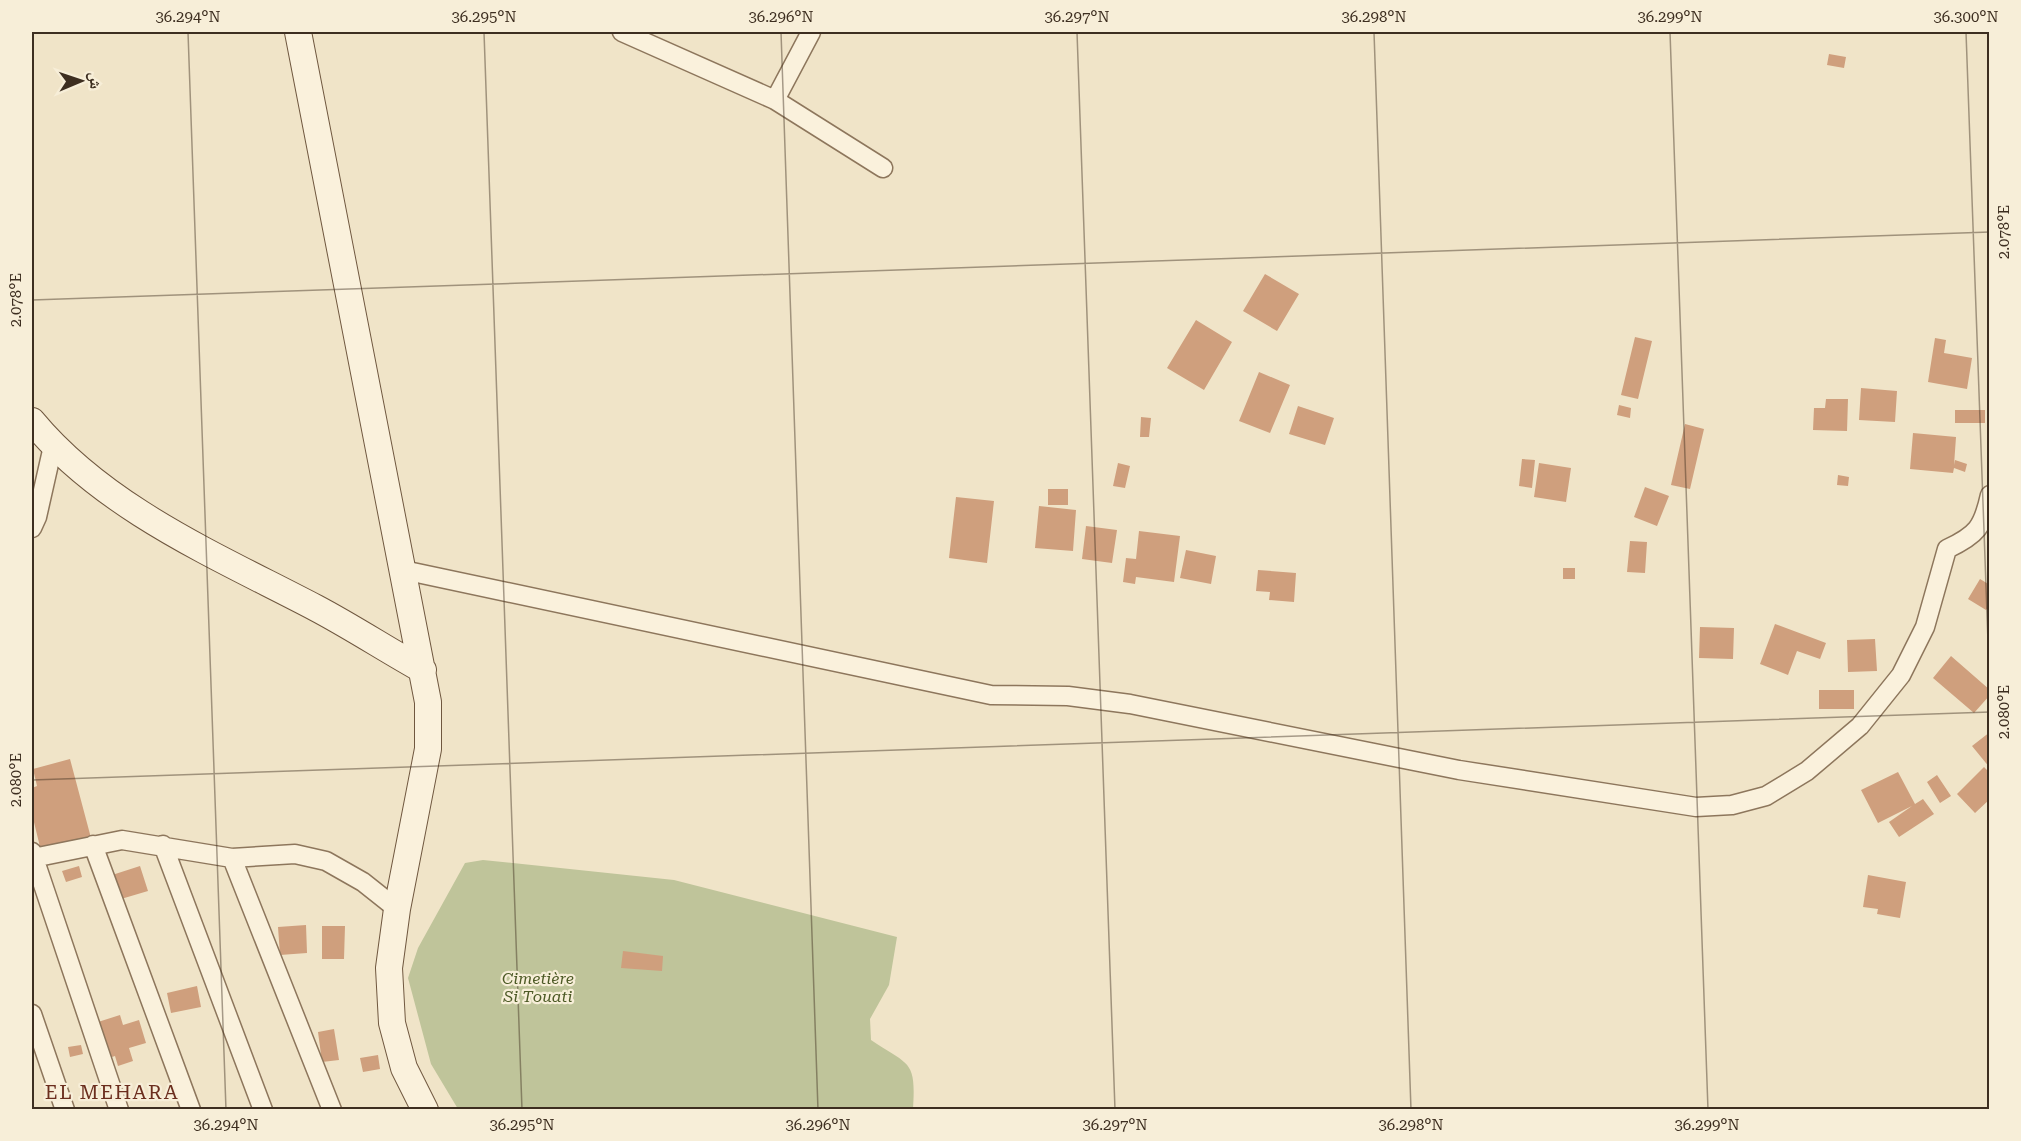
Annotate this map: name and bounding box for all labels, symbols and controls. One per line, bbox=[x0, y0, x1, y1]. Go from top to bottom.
text: 36.294°N bbox=[155, 8, 221, 26]
text: 36.295°N bbox=[451, 8, 517, 26]
text: 36.296°N bbox=[748, 8, 814, 26]
text: 36.297°N bbox=[1044, 8, 1110, 26]
text: 36.298°N bbox=[1341, 8, 1407, 26]
text: 36.299°N bbox=[1637, 8, 1703, 26]
text: 36.300°N bbox=[1933, 8, 1999, 26]
north arrow bbox=[51, 51, 111, 111]
text: ش bbox=[86, 72, 105, 89]
text: 2.078°E bbox=[1995, 205, 2013, 259]
text: 2.078°E bbox=[7, 273, 25, 327]
text: 2.080°E bbox=[1995, 685, 2013, 739]
text: 2.080°E bbox=[7, 753, 25, 807]
park label: Cimetière Si Touati bbox=[502, 969, 574, 1006]
district label: EL MEHARA bbox=[45, 1080, 179, 1104]
text: 36.294°N bbox=[193, 1116, 259, 1134]
text: 36.295°N bbox=[489, 1116, 555, 1134]
text: 36.296°N bbox=[785, 1116, 851, 1134]
text: 36.297°N bbox=[1082, 1116, 1148, 1134]
text: 36.298°N bbox=[1378, 1116, 1444, 1134]
text: 36.299°N bbox=[1674, 1116, 1740, 1134]

